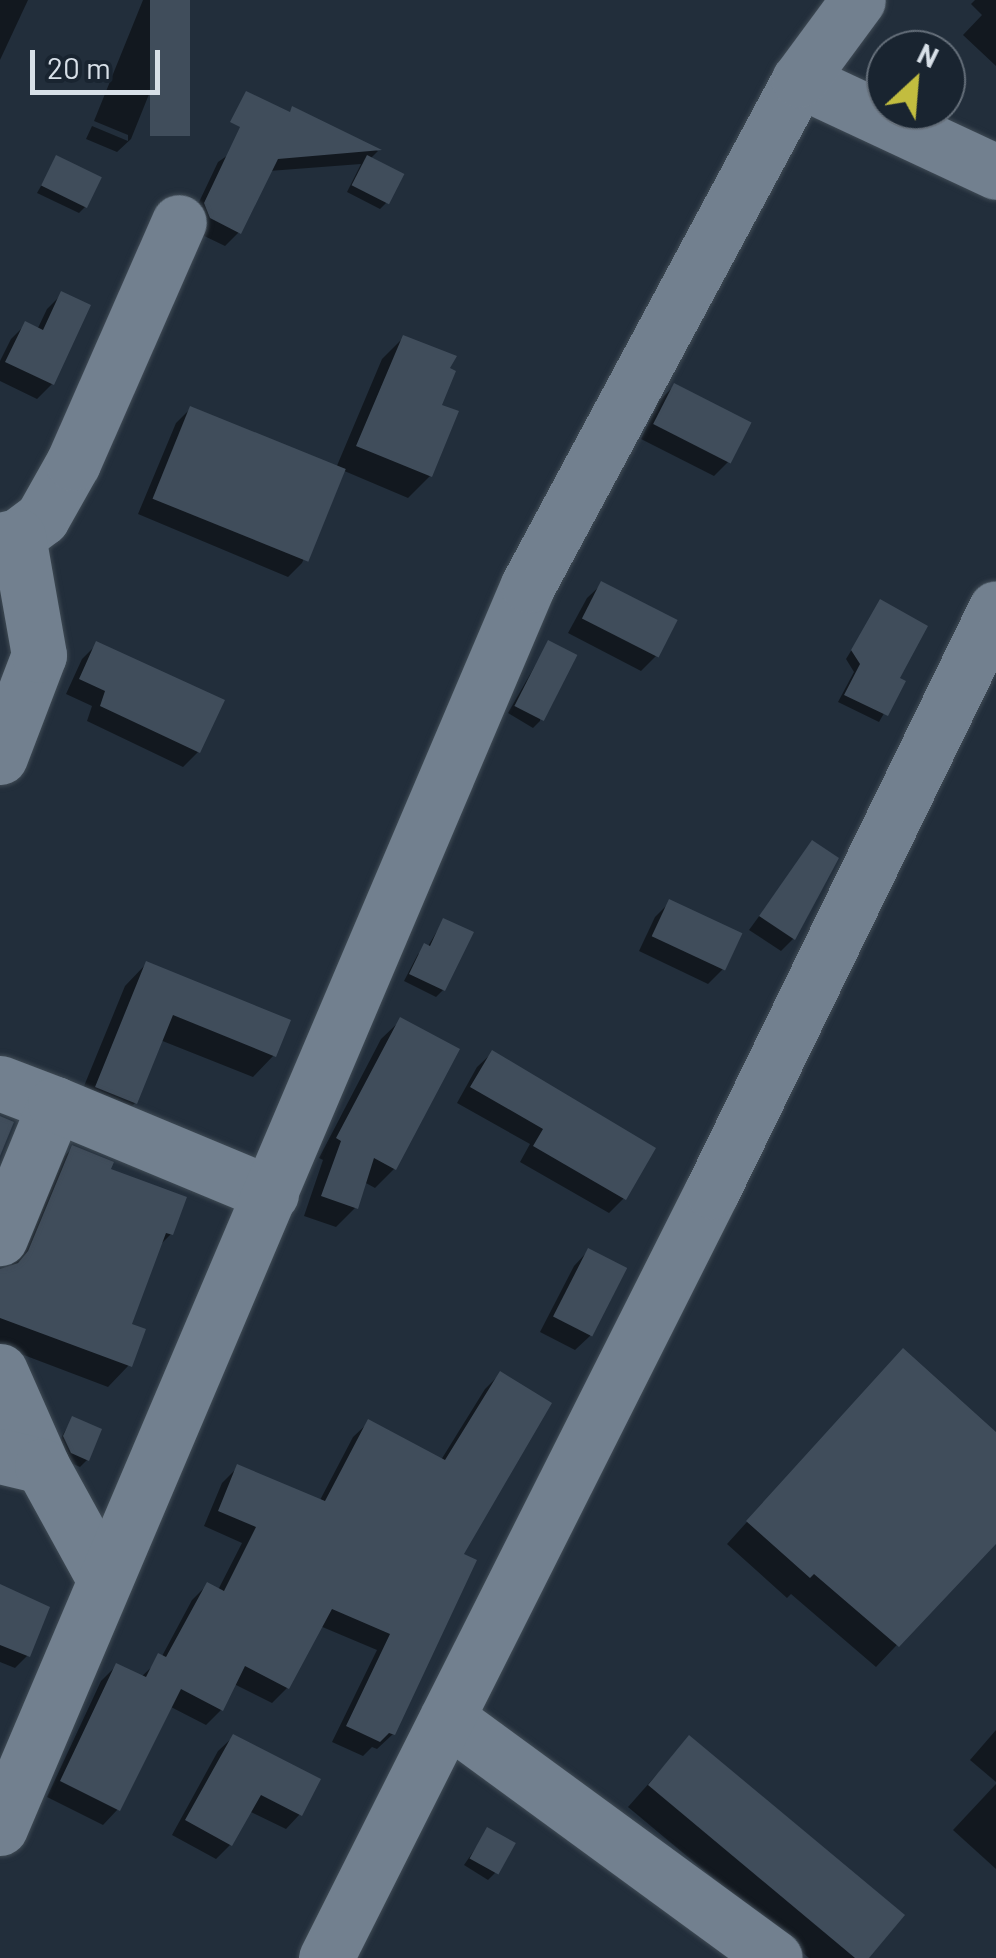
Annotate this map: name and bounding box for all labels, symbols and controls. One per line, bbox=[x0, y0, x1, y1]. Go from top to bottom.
scale bar bbox=[35, 30, 165, 92]
north arrow bbox=[866, 30, 966, 130]
text: N bbox=[912, 35, 944, 74]
text: 20 m bbox=[47, 49, 111, 85]

